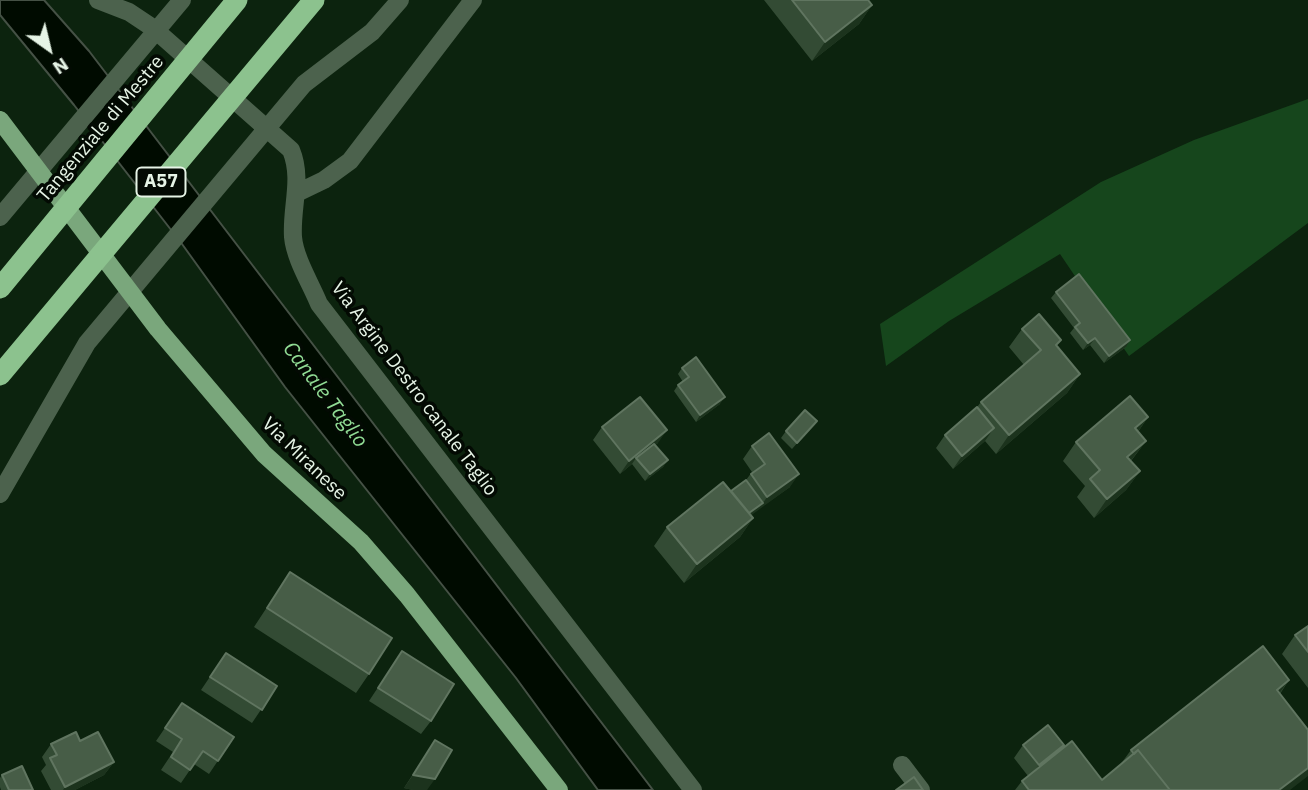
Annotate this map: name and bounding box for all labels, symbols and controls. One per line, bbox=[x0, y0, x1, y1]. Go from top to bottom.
north arrow bbox=[14, 14, 84, 84]
street label: Tangenziale di Mestre bbox=[33, 51, 169, 207]
text: N bbox=[48, 53, 73, 80]
road number: A57 bbox=[136, 168, 186, 196]
street label: Via Argine Destro canale Taglio bbox=[326, 277, 502, 501]
water label: Canale Taglio bbox=[277, 337, 373, 453]
street label: Via Miranese bbox=[257, 413, 351, 505]

